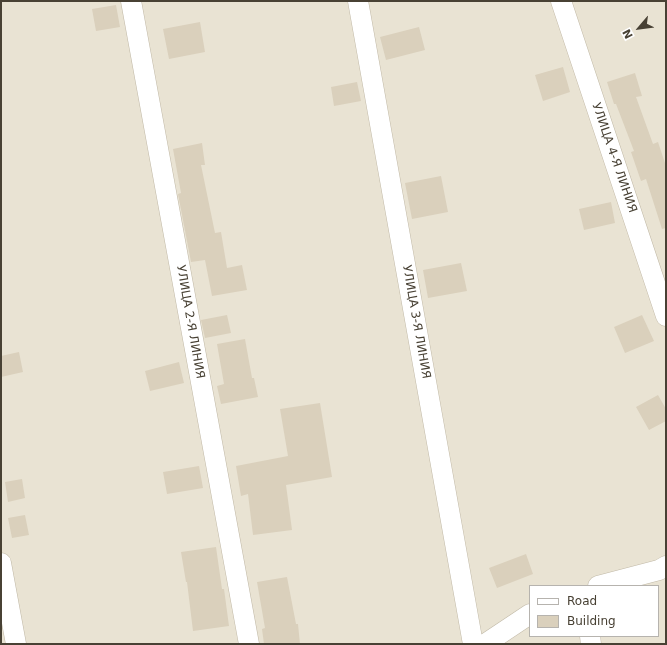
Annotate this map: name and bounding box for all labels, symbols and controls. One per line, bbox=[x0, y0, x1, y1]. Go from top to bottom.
north arrow bbox=[619, 8, 659, 48]
text: N bbox=[620, 27, 636, 41]
street label: УЛИЦА 4-Я ЛИНИЯ bbox=[588, 101, 640, 215]
street label: УЛИЦА 2-Я ЛИНИЯ bbox=[173, 264, 207, 380]
street label: УЛИЦА 3-Я ЛИНИЯ bbox=[399, 264, 433, 380]
legend bbox=[529, 585, 659, 637]
text: Road bbox=[567, 594, 597, 608]
text: Building bbox=[567, 614, 616, 628]

